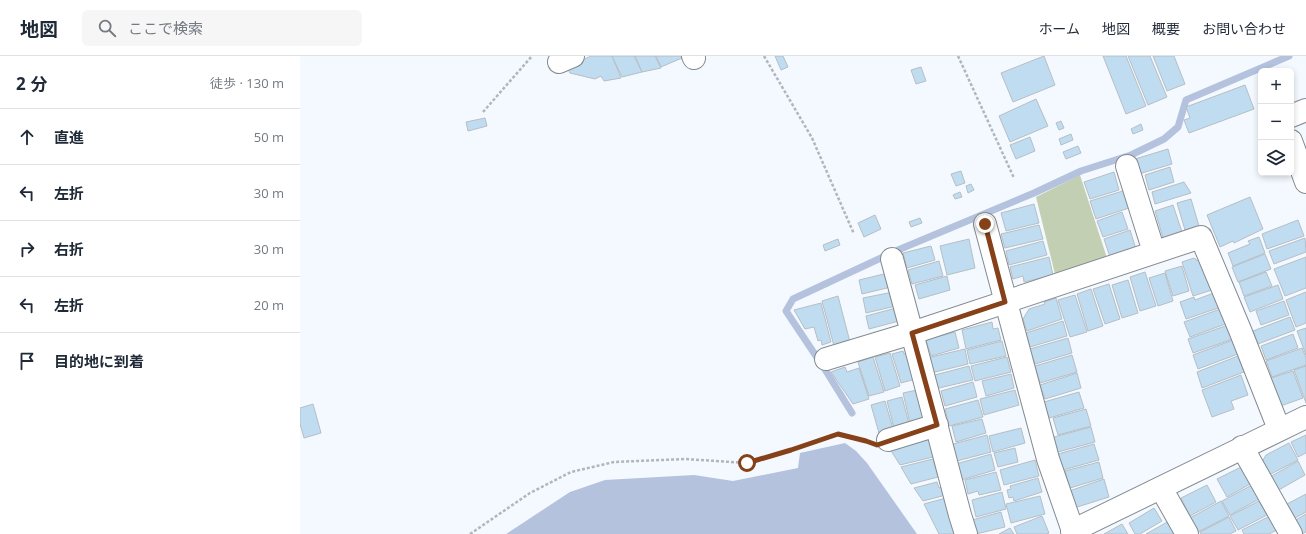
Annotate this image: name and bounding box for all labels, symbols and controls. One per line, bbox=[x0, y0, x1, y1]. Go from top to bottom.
search box bbox=[82, 10, 362, 46]
text: 地図 bbox=[20, 16, 58, 42]
icon: search bbox=[96, 17, 118, 39]
text: ここで検索 bbox=[128, 18, 203, 38]
text: ホーム bbox=[1038, 19, 1080, 38]
text: 地図 bbox=[1102, 19, 1130, 38]
text: 概要 bbox=[1152, 19, 1180, 38]
text: お問い合わせ bbox=[1202, 19, 1286, 38]
map controls bbox=[1258, 68, 1294, 176]
button: + bbox=[1258, 68, 1294, 104]
text: 2 分 bbox=[16, 72, 47, 95]
text: 徒歩 · 130 m bbox=[210, 74, 284, 92]
button: − bbox=[1258, 104, 1294, 140]
icon: ahead bbox=[16, 126, 38, 148]
text: 直進 bbox=[54, 127, 84, 147]
text: 50 m bbox=[254, 128, 284, 146]
button: layers bbox=[1258, 140, 1294, 176]
icon: left bbox=[16, 182, 38, 204]
text: 左折 bbox=[54, 183, 84, 203]
text: 30 m bbox=[254, 184, 284, 202]
route end bbox=[976, 215, 994, 233]
icon: right bbox=[16, 238, 38, 260]
text: 右折 bbox=[54, 239, 84, 259]
text: 30 m bbox=[254, 240, 284, 258]
icon: left bbox=[16, 294, 38, 316]
text: 左折 bbox=[54, 295, 84, 315]
text: 20 m bbox=[254, 296, 284, 314]
icon: arrive bbox=[16, 350, 38, 372]
text: 目的地に到着 bbox=[54, 351, 144, 371]
route start bbox=[738, 454, 756, 472]

